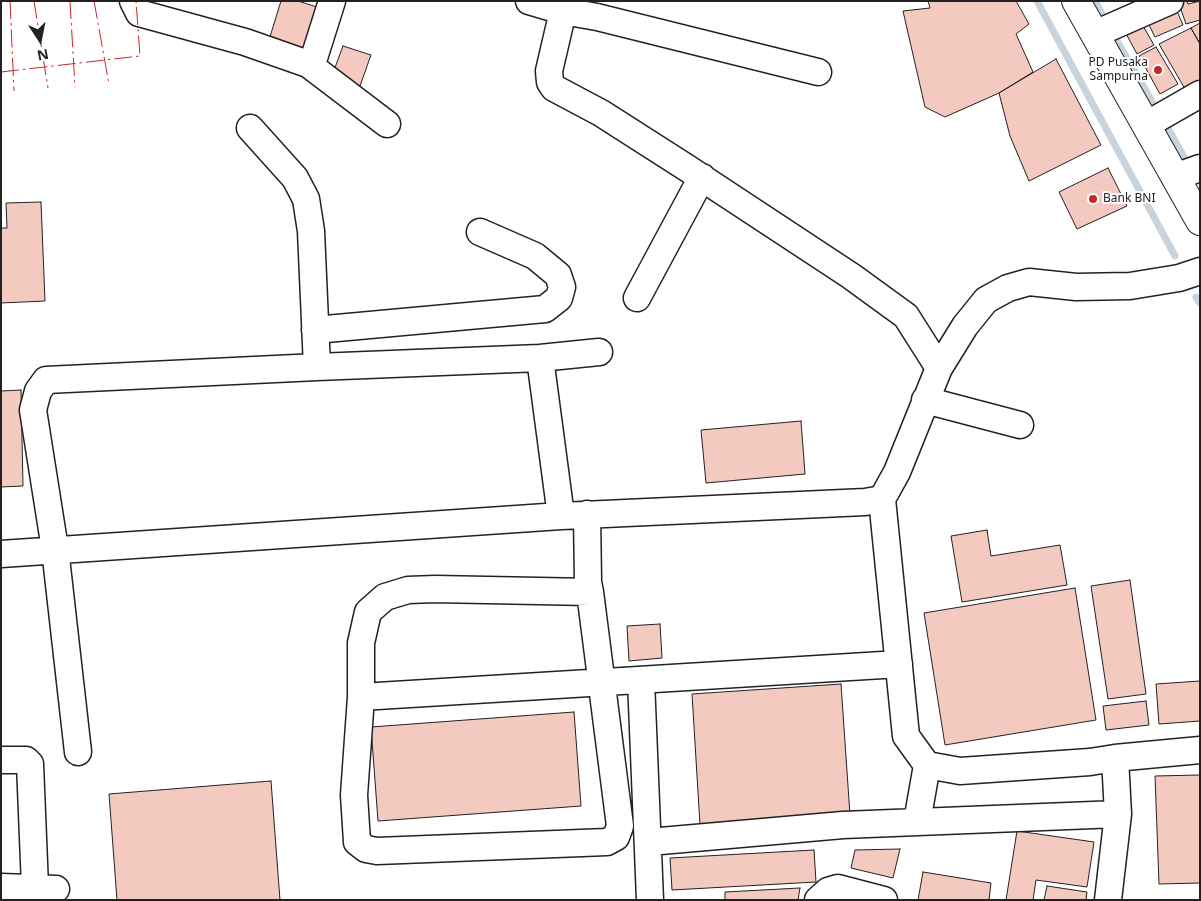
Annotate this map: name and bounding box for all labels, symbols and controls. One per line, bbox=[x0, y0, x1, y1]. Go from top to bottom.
north arrow bbox=[15, 15, 65, 65]
text: N bbox=[36, 45, 50, 66]
place label: PD Pusaka Sampurna bbox=[1089, 56, 1148, 84]
marker: PD Pusaka Sampurna bbox=[1152, 64, 1164, 76]
place label: Bank BNI bbox=[1103, 192, 1155, 206]
marker: Bank BNI bbox=[1087, 193, 1099, 205]

